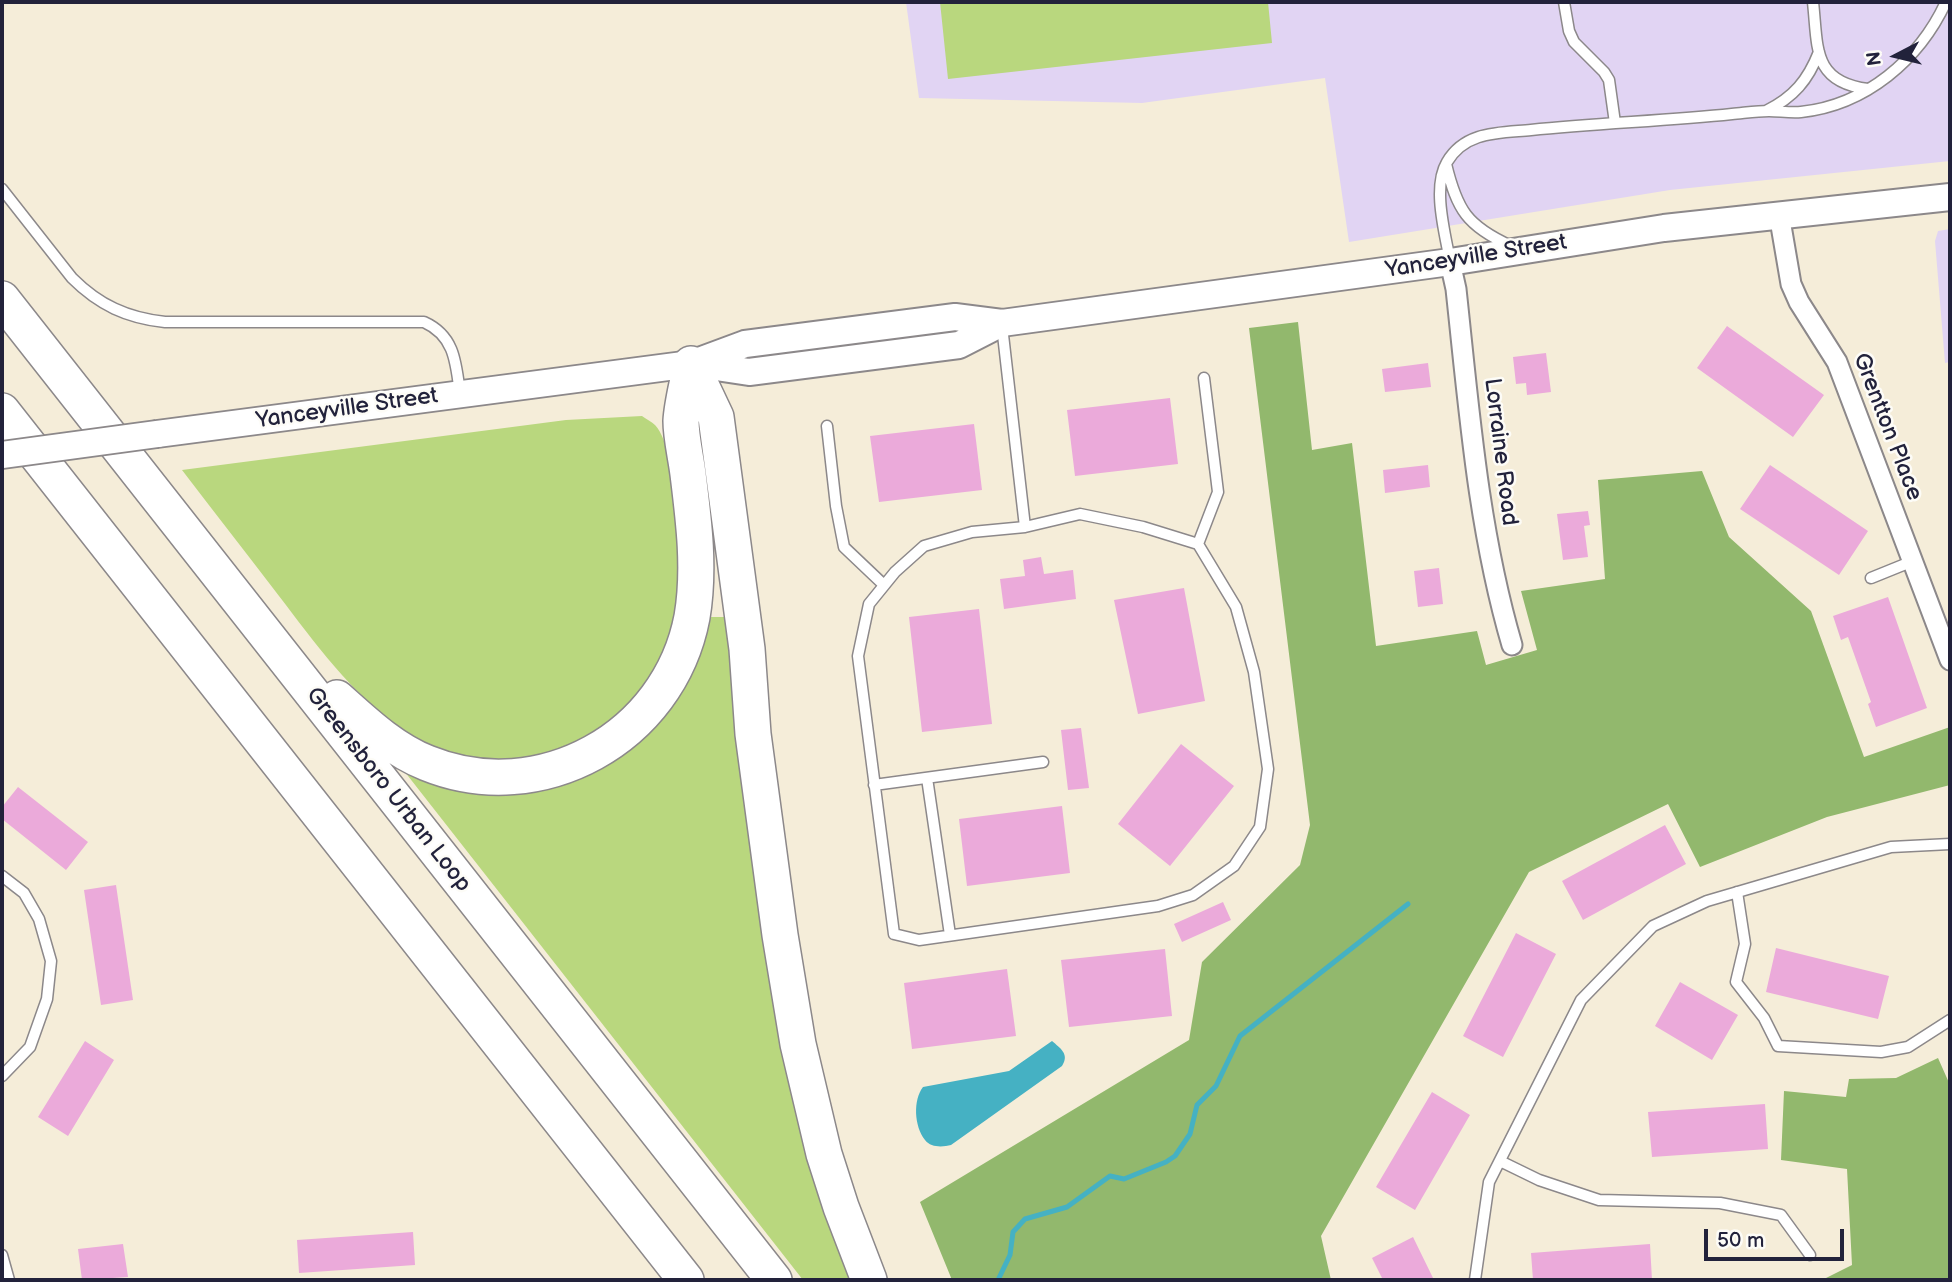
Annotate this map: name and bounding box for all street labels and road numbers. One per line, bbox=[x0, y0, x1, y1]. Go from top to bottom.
street label: Yanceyville Street bbox=[1383, 229, 1569, 285]
street label: Grentton Place bbox=[1846, 349, 1928, 505]
street label: Lorraine Road bbox=[1477, 377, 1523, 527]
street label: Yanceyville Street bbox=[254, 383, 440, 435]
street label: Greensboro Urban Loop bbox=[300, 682, 476, 898]

